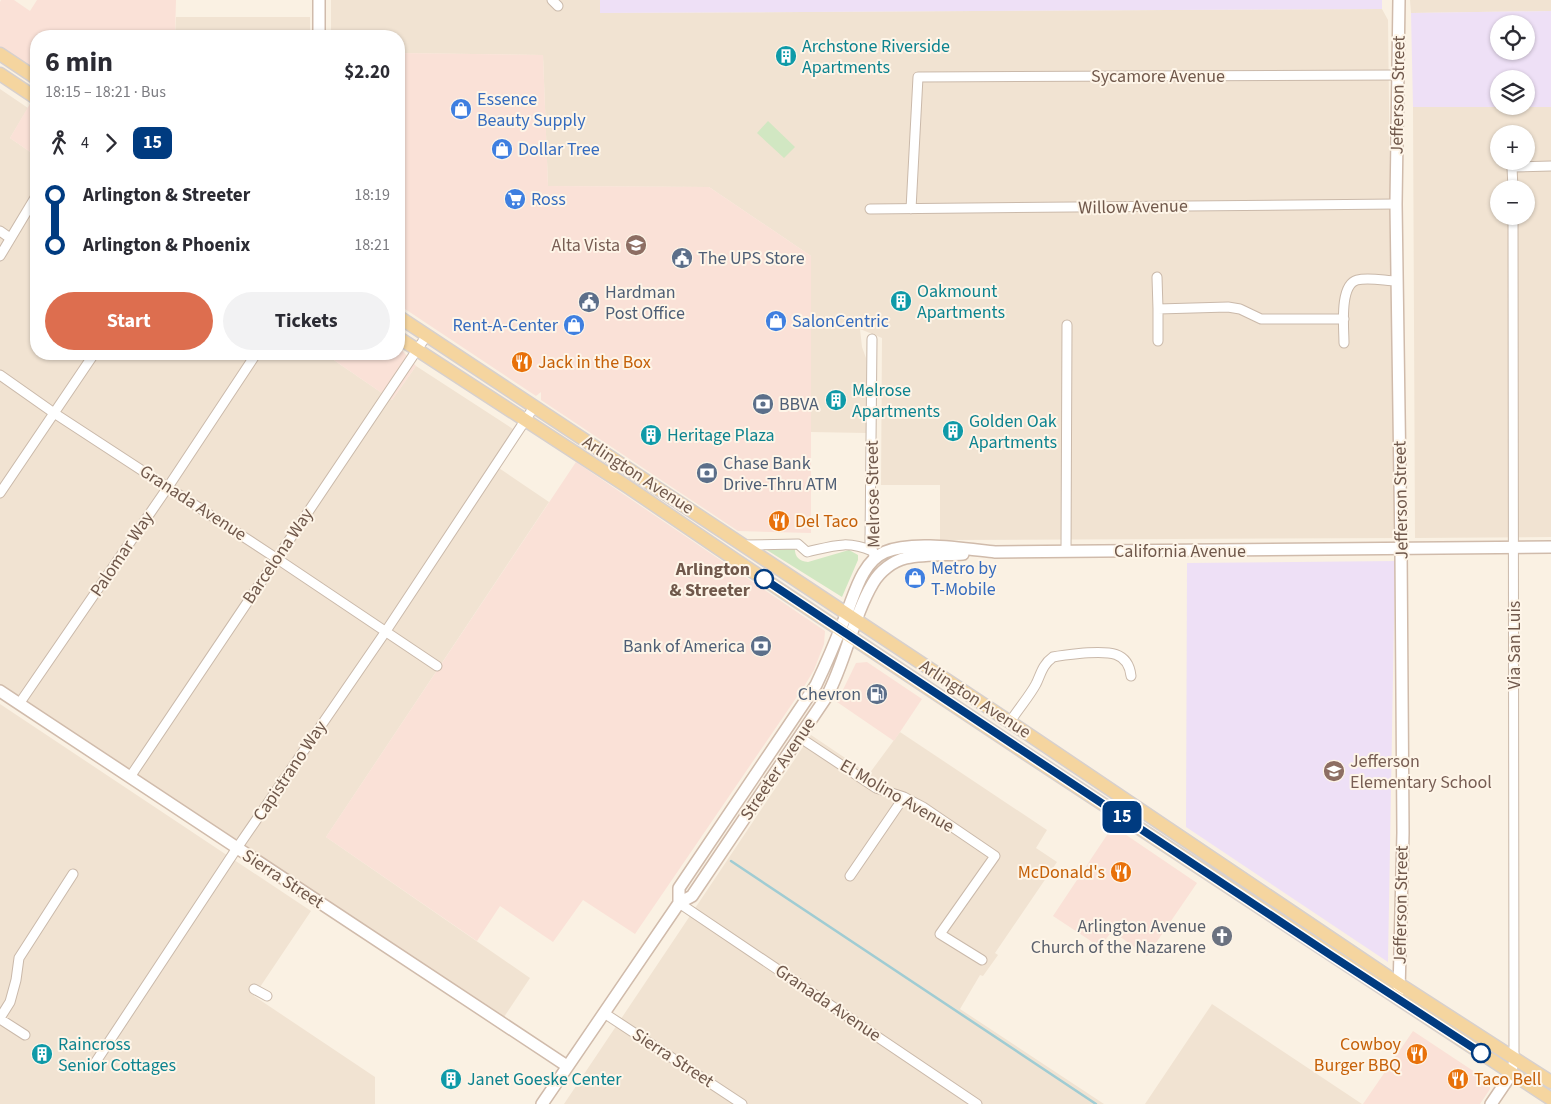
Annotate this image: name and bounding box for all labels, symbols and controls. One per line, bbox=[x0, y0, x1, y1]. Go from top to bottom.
map controls bbox=[1490, 15, 1535, 225]
button: locate bbox=[1490, 15, 1535, 60]
place label: Archstone Riverside Apartments bbox=[802, 34, 950, 80]
street label: Jefferson Street bbox=[1384, 35, 1412, 155]
text: 6 min bbox=[45, 42, 113, 82]
building icon: Archstone Riverside Apartments bbox=[774, 44, 798, 68]
text: $2.20 bbox=[344, 59, 390, 86]
street label: Sycamore Avenue bbox=[1091, 64, 1225, 89]
button: layers bbox=[1490, 70, 1535, 115]
text: 18:15 – 18:21 · Bus bbox=[45, 81, 166, 103]
place label: Essence Beauty Supply bbox=[477, 87, 586, 133]
shop icon: Essence Beauty Supply bbox=[449, 97, 473, 121]
button: + bbox=[1490, 125, 1535, 170]
icon: walk bbox=[45, 129, 73, 157]
icon: forward bbox=[97, 129, 125, 157]
text: 15 bbox=[143, 130, 162, 155]
text: 4 bbox=[81, 132, 89, 154]
shop icon: Dollar Tree bbox=[490, 137, 514, 161]
place label: Dollar Tree bbox=[518, 137, 600, 162]
button: − bbox=[1490, 180, 1535, 225]
text: Arlington & Streeter bbox=[83, 182, 250, 209]
text: 18:19 bbox=[354, 184, 390, 206]
supermarket icon: Ross bbox=[503, 187, 527, 211]
place label: Ross bbox=[531, 187, 566, 212]
street label: Willow Avenue bbox=[1078, 194, 1188, 220]
text: Arlington & Phoenix bbox=[83, 232, 250, 259]
place label: Alta Vista bbox=[552, 233, 620, 258]
school or university icon: Alta Vista bbox=[624, 233, 648, 257]
text: 18:21 bbox=[354, 234, 390, 256]
public building icon: The UPS Store bbox=[670, 246, 694, 270]
place label: The UPS Store bbox=[698, 246, 805, 271]
place label: Oakmount Apartments bbox=[917, 279, 1005, 325]
place label: Hardman Post Office bbox=[605, 280, 685, 326]
building icon: Oakmount Apartments bbox=[889, 289, 913, 313]
public building icon: Hardman Post Office bbox=[577, 290, 601, 314]
button: Start bbox=[45, 292, 213, 350]
button: Tickets bbox=[223, 292, 390, 350]
shop icon: SalonCentric bbox=[764, 309, 788, 333]
place label: SalonCentric bbox=[792, 309, 889, 334]
place label: Rent-A-Center bbox=[453, 313, 559, 338]
shop icon: Rent-A-Center bbox=[562, 313, 586, 337]
restaurant icon: Jack in the Box bbox=[510, 350, 534, 374]
place label: Jack in the Box bbox=[538, 350, 651, 375]
place label: Melrose Apartments bbox=[852, 378, 940, 424]
building icon: Melrose Apartments bbox=[824, 388, 848, 412]
bank icon: BBVA bbox=[751, 392, 775, 416]
place label: BBVA bbox=[779, 392, 819, 417]
place label: Golden Oak Apartments bbox=[969, 409, 1057, 455]
building icon: Golden Oak Apartments bbox=[941, 419, 965, 443]
building icon: Heritage Plaza bbox=[639, 423, 663, 447]
place label: Heritage Plaza bbox=[667, 423, 775, 448]
street label: Arlington Avenue bbox=[577, 430, 699, 521]
street label: Melrose Street bbox=[860, 440, 886, 548]
street label: Jefferson Street bbox=[1387, 440, 1415, 560]
place label: Chase Bank Drive-Thru ATM bbox=[723, 451, 838, 497]
street label: Granada Avenue bbox=[135, 459, 251, 547]
bank icon: Chase Bank Drive-Thru ATM bbox=[695, 461, 719, 485]
street label: Barcelona Way bbox=[237, 503, 320, 609]
street label: Palomar Way bbox=[84, 506, 160, 602]
restaurant icon: Del Taco bbox=[767, 509, 791, 533]
place label: Del Taco bbox=[795, 509, 858, 534]
street label: California Avenue bbox=[1114, 539, 1246, 564]
place label: Metro by T-Mobile bbox=[931, 556, 997, 602]
place label: Arlington & Streeter bbox=[669, 557, 751, 603]
shop icon: Metro by T-Mobile bbox=[903, 566, 927, 590]
marker: Arlington & Streeter bbox=[754, 569, 774, 589]
street label: Via San Luis bbox=[1502, 601, 1527, 689]
place label: Bank of America bbox=[623, 634, 745, 659]
bank icon: Bank of America bbox=[749, 634, 773, 658]
street label: Arlington Avenue bbox=[914, 654, 1036, 745]
place label: Chevron bbox=[798, 682, 861, 707]
fuel station icon: Chevron bbox=[865, 682, 889, 706]
street label: Streeter Avenue bbox=[734, 713, 822, 825]
street label: Capistrano Way bbox=[247, 715, 333, 826]
place label: Jefferson Elementary School bbox=[1350, 749, 1492, 795]
street label: El Molino Avenue bbox=[835, 753, 959, 839]
school or university icon: Jefferson Elementary School bbox=[1322, 759, 1346, 783]
line badge: 15 bbox=[1100, 801, 1144, 833]
text: 15 bbox=[1112, 804, 1132, 829]
street label: Sierra Street bbox=[237, 843, 329, 915]
street label: Jefferson Street bbox=[1387, 845, 1415, 965]
place label: McDonald's bbox=[1018, 860, 1105, 885]
restaurant icon: McDonald's bbox=[1109, 860, 1133, 884]
place label: Arlington Avenue Church of the Nazarene bbox=[1031, 914, 1206, 960]
church icon: Arlington Avenue Church of the Nazarene bbox=[1210, 924, 1234, 948]
street label: Granada Avenue bbox=[770, 958, 886, 1048]
street label: Sierra Street bbox=[627, 1022, 719, 1094]
place label: Raincross Senior Cottages bbox=[58, 1032, 176, 1078]
place label: Cowboy Burger BBQ bbox=[1314, 1032, 1402, 1078]
building icon: Raincross Senior Cottages bbox=[30, 1042, 54, 1066]
restaurant icon: Cowboy Burger BBQ bbox=[1405, 1042, 1429, 1066]
unlabelled marker bbox=[1471, 1043, 1491, 1063]
building icon: Janet Goeske Center bbox=[439, 1067, 463, 1091]
place label: Janet Goeske Center bbox=[467, 1067, 622, 1092]
restaurant icon: Taco Bell bbox=[1446, 1067, 1470, 1091]
place label: Taco Bell bbox=[1474, 1067, 1541, 1092]

